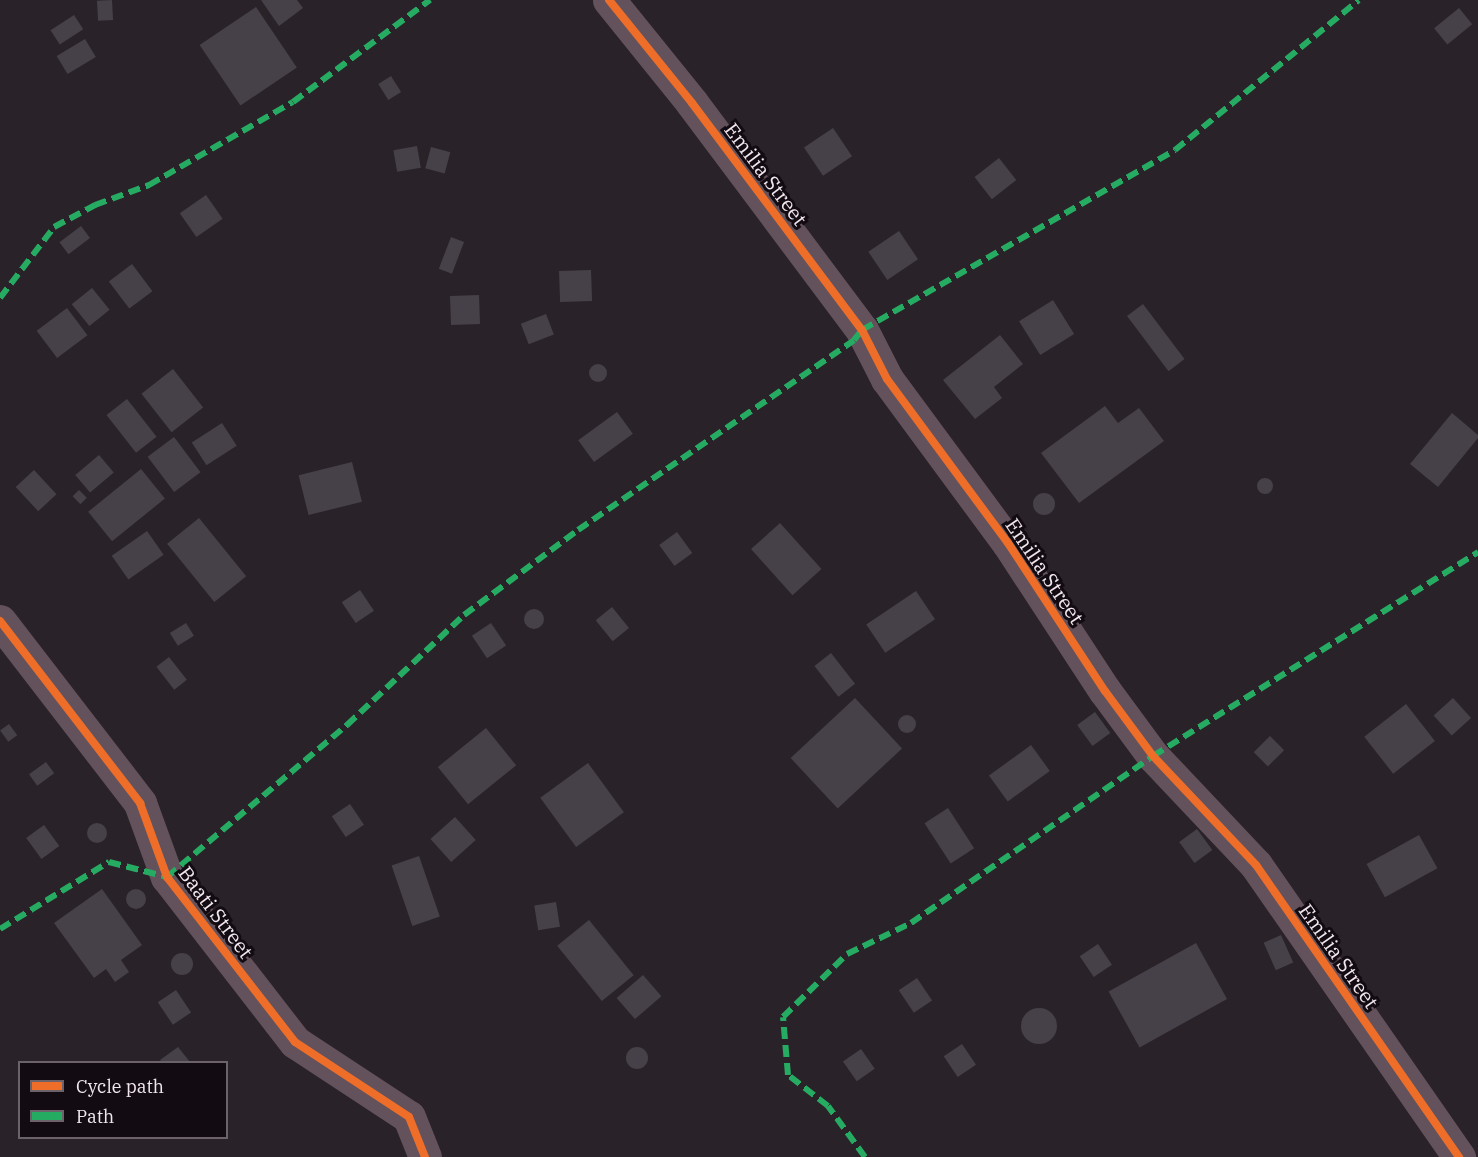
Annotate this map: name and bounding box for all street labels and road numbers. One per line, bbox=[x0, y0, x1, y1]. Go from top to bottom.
street label: Emilia Street bbox=[720, 118, 812, 230]
street label: Emilia Street bbox=[1001, 514, 1089, 628]
street label: Baati Street bbox=[174, 861, 258, 963]
street label: Emilia Street bbox=[1294, 899, 1384, 1013]

